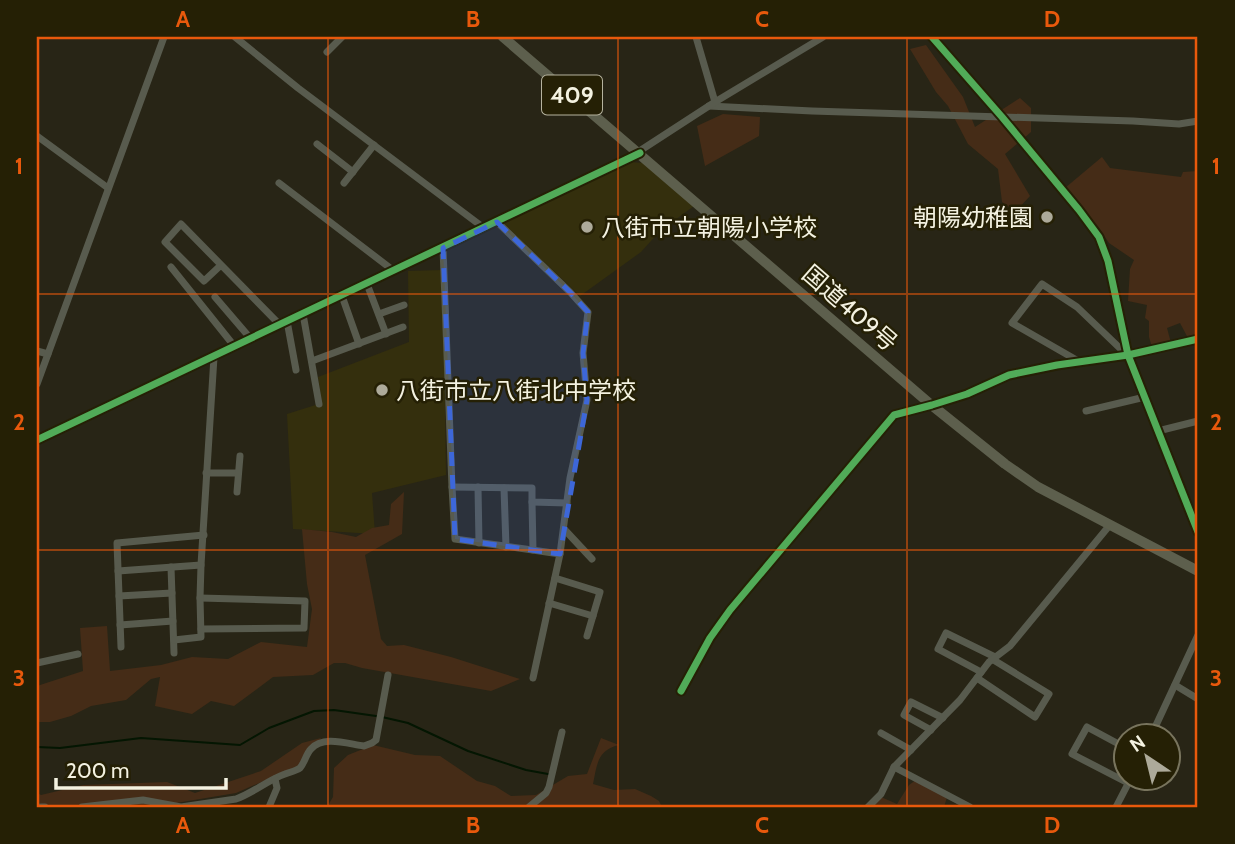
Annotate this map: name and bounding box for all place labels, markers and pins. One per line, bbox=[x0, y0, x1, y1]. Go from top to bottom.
place label: 朝陽幼稚園 bbox=[913, 203, 1033, 232]
marker: 朝陽幼稚園 bbox=[1039, 209, 1055, 225]
place label: 八街市立朝陽小学校 bbox=[601, 213, 817, 242]
marker: 八街市立朝陽小学校 bbox=[579, 219, 595, 235]
place label: 八街市立八街北中学校 bbox=[396, 376, 636, 405]
marker: 八街市立八街北中学校 bbox=[374, 382, 390, 398]

